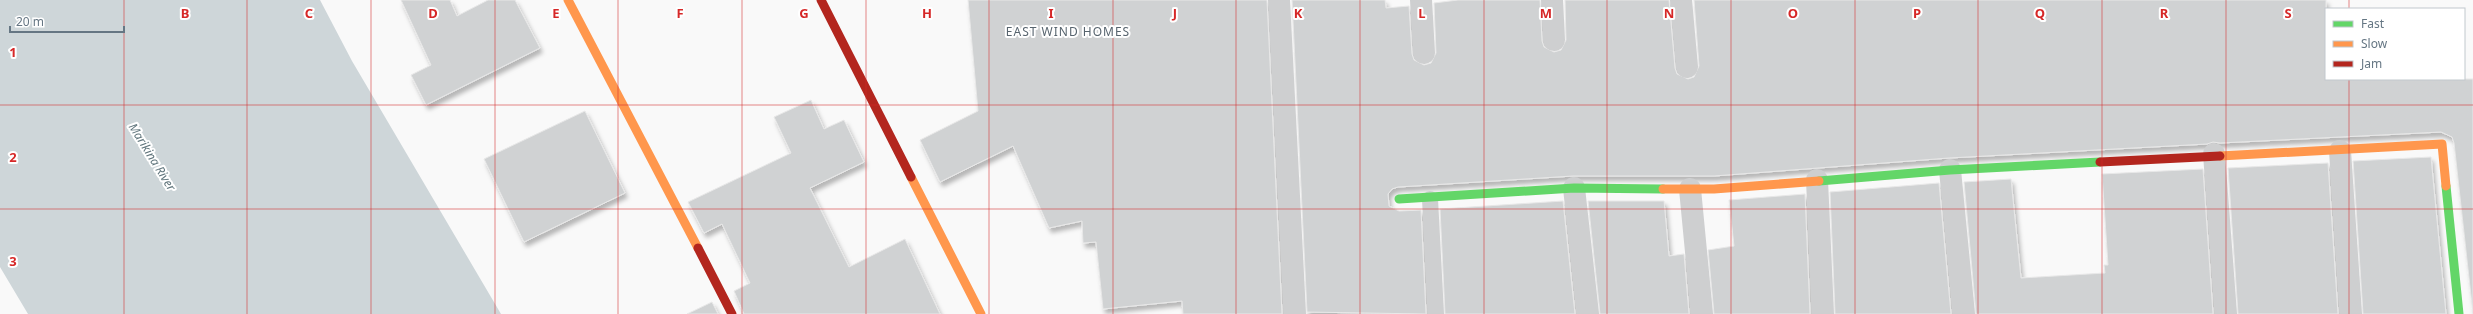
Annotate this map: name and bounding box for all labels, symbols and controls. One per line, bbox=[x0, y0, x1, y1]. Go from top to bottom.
text: B bbox=[181, 4, 189, 22]
text: C bbox=[305, 4, 313, 22]
text: D bbox=[428, 4, 438, 22]
text: E bbox=[552, 4, 560, 22]
text: F bbox=[676, 4, 684, 22]
text: G bbox=[799, 4, 809, 22]
text: H bbox=[922, 4, 932, 22]
text: I bbox=[1048, 4, 1054, 22]
text: J bbox=[1172, 4, 1177, 22]
text: K bbox=[1294, 4, 1303, 22]
text: L bbox=[1418, 4, 1426, 22]
text: M bbox=[1540, 4, 1552, 22]
text: N bbox=[1664, 4, 1674, 22]
text: O bbox=[1788, 4, 1798, 22]
text: P bbox=[1913, 4, 1921, 22]
text: Q bbox=[2035, 4, 2045, 22]
text: R bbox=[2160, 4, 2169, 22]
text: S bbox=[2284, 4, 2292, 22]
scale bar bbox=[10, 8, 124, 34]
legend bbox=[2325, 8, 2465, 80]
text: 20 m bbox=[16, 13, 44, 30]
text: Fast bbox=[2361, 15, 2385, 32]
district label: EAST WIND HOMES bbox=[1006, 23, 1130, 40]
text: Slow bbox=[2361, 35, 2388, 52]
text: 1 bbox=[9, 43, 17, 61]
text: Jam bbox=[2360, 55, 2382, 72]
water label: Marikina River bbox=[125, 120, 181, 195]
text: 2 bbox=[9, 148, 17, 166]
text: 3 bbox=[9, 252, 17, 270]

